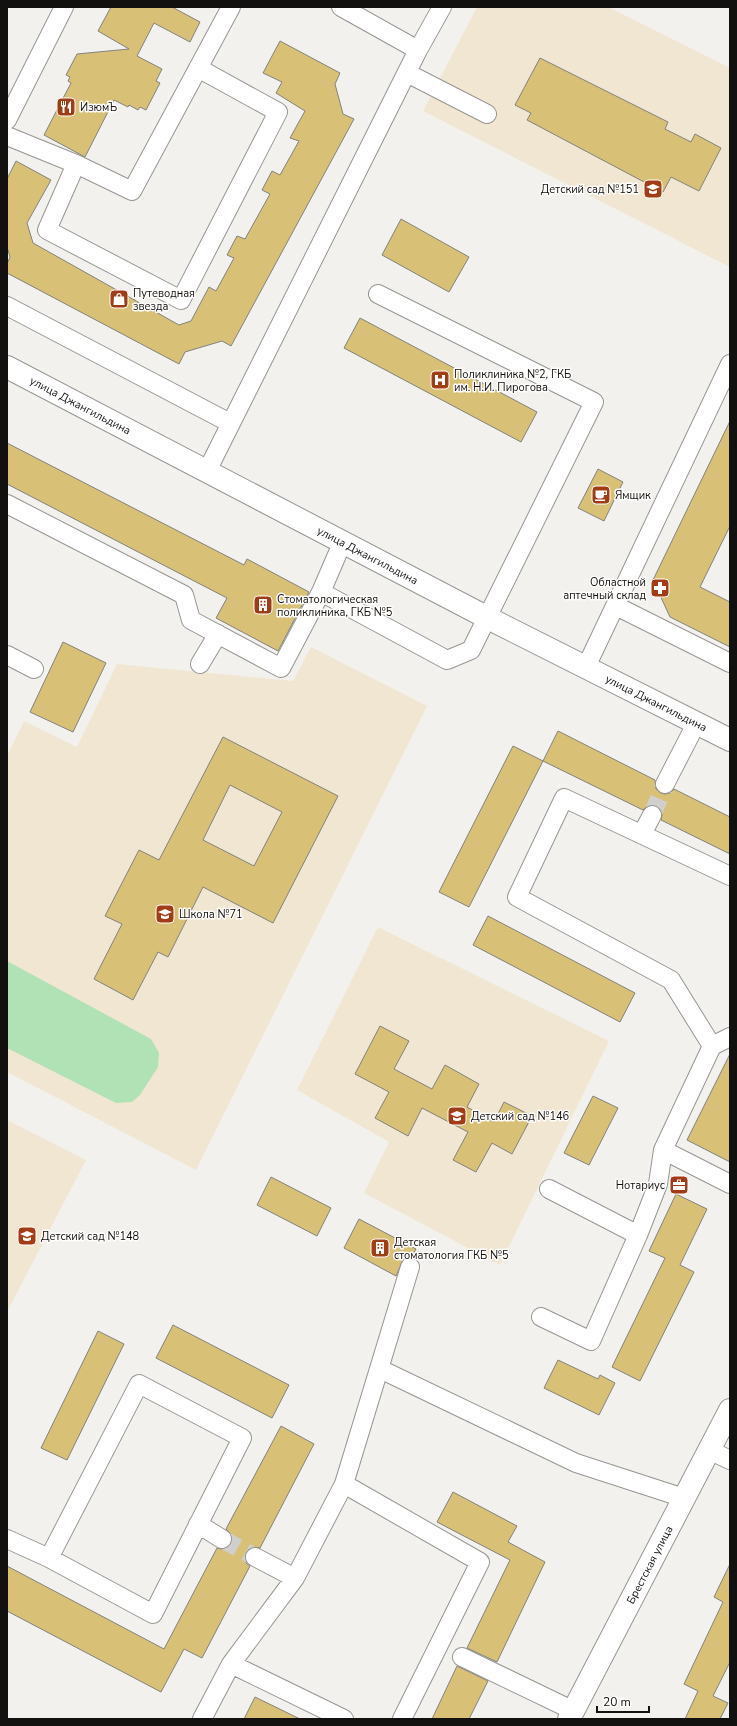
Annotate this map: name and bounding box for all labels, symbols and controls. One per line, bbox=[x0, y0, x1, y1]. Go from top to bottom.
restaurant icon: ИзюмЪ bbox=[55, 96, 77, 118]
place label: ИзюмЪ bbox=[80, 100, 118, 115]
school or university icon: Детский сад №151 bbox=[642, 178, 664, 200]
place label: Детский сад №151 bbox=[541, 182, 639, 197]
place label: Путеводная звезда bbox=[133, 286, 195, 314]
shop icon: Путеводная звезда bbox=[108, 288, 130, 310]
place label: Поликлиника №2, ГКБ им. Н.И. Пирогова bbox=[454, 367, 571, 395]
hospital icon: Поликлиника №2, ГКБ им. Н.И. Пирогова bbox=[429, 369, 451, 391]
street label: улица Джангильдина bbox=[27, 373, 134, 438]
cafe icon: Ямщик bbox=[590, 484, 612, 506]
place label: Ямщик bbox=[615, 488, 651, 503]
street label: улица Джангильдина bbox=[315, 523, 421, 588]
place label: Областной аптечный склад bbox=[563, 575, 646, 603]
pharmacy icon: Областной аптечный склад bbox=[649, 577, 671, 599]
place label: Стоматологическая поликлиника, ГКБ №5 bbox=[277, 592, 393, 620]
building icon: Стоматологическая поликлиника, ГКБ №5 bbox=[252, 594, 274, 616]
street label: улица Джангильдина bbox=[603, 671, 710, 735]
school or university icon: Школа №71 bbox=[154, 903, 176, 925]
place label: Школа №71 bbox=[179, 907, 243, 922]
school or university icon: Детский сад №146 bbox=[446, 1105, 468, 1127]
place label: Детский сад №146 bbox=[471, 1109, 570, 1124]
office icon: Нотариус bbox=[668, 1174, 690, 1196]
place label: Нотариус bbox=[616, 1178, 665, 1193]
school or university icon: Детский сад №148 bbox=[16, 1225, 38, 1247]
place label: Детский сад №148 bbox=[41, 1229, 140, 1244]
place label: Детская стоматология ГКБ №5 bbox=[394, 1235, 509, 1263]
building icon: Детская стоматология ГКБ №5 bbox=[369, 1237, 391, 1259]
street label: Брестская улица bbox=[623, 1523, 676, 1606]
scale bar bbox=[597, 1688, 649, 1714]
text: 20 m bbox=[603, 1694, 631, 1710]

